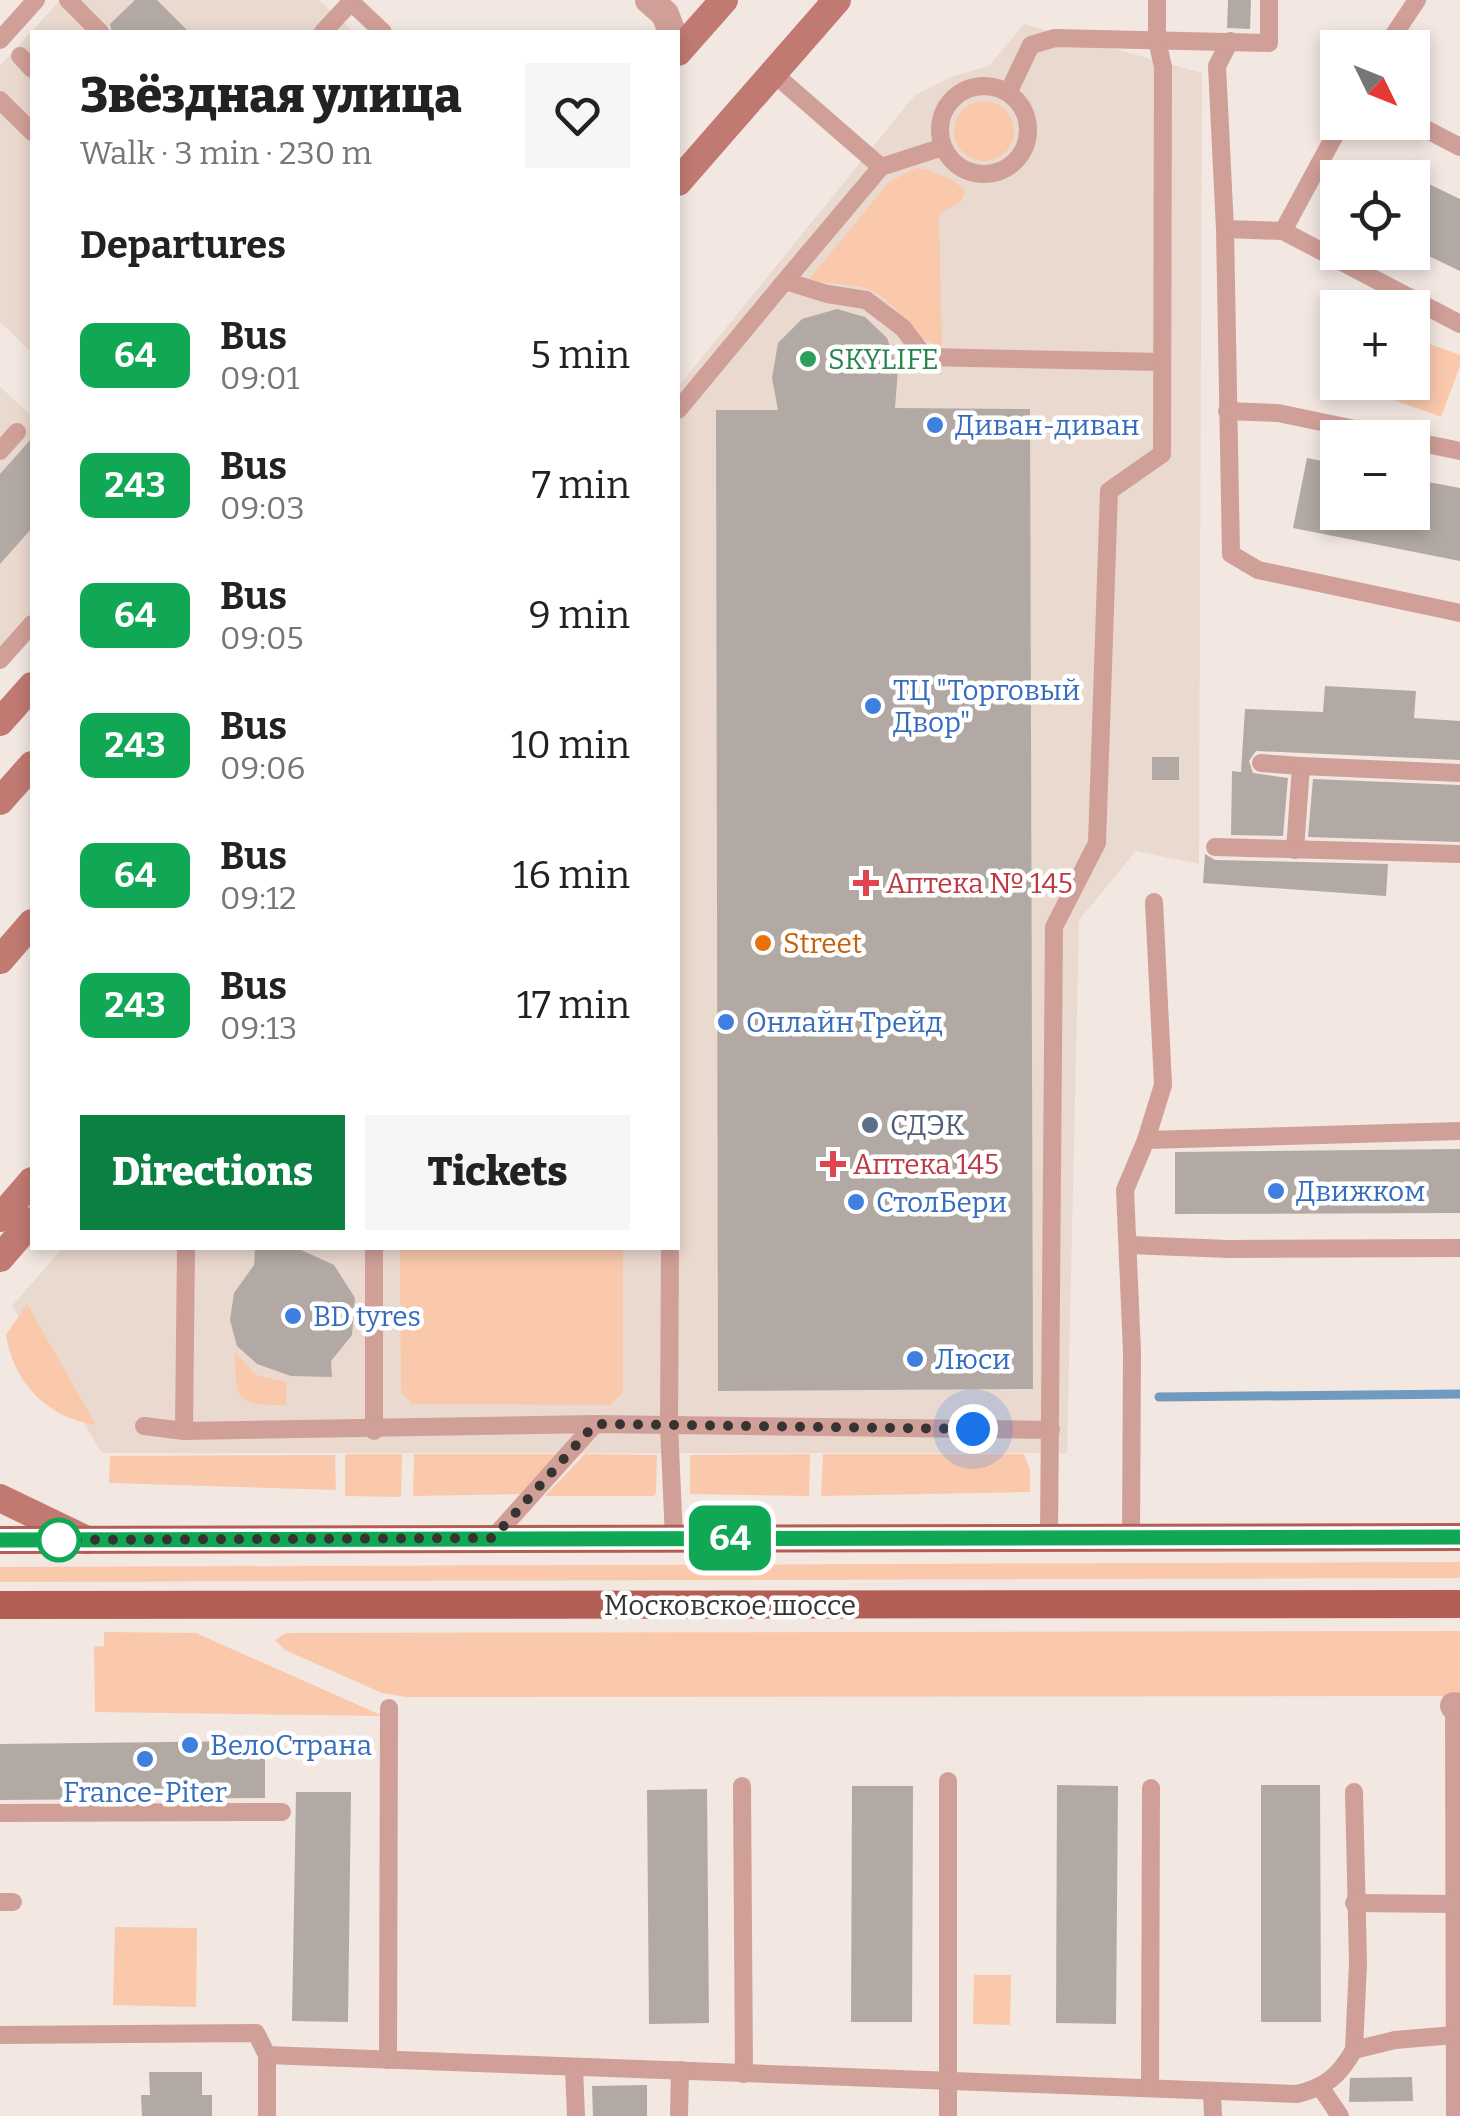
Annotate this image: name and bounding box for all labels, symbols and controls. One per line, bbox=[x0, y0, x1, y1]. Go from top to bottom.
north arrow bbox=[1320, 30, 1430, 140]
map controls bbox=[1320, 30, 1430, 530]
button: heart bbox=[525, 63, 630, 168]
text: Звёздная улица bbox=[80, 67, 461, 125]
text: Walk · 3 min · 230 m bbox=[80, 134, 372, 172]
button: locate bbox=[1320, 160, 1430, 270]
text: Departures bbox=[80, 222, 286, 268]
button: + bbox=[1320, 290, 1430, 400]
text: Bus bbox=[220, 313, 287, 359]
text: 5 min bbox=[530, 332, 630, 378]
text: 64 bbox=[114, 334, 156, 376]
place label: SKYLIFE bbox=[828, 343, 939, 376]
marker: SKYLIFE bbox=[797, 348, 819, 370]
text: 09:01 bbox=[220, 359, 299, 397]
place label: Диван-диван bbox=[955, 409, 1139, 442]
marker: Диван-диван bbox=[924, 414, 946, 436]
button: − bbox=[1320, 420, 1430, 530]
text: Bus bbox=[220, 443, 287, 489]
text: 7 min bbox=[532, 462, 630, 508]
text: 243 bbox=[104, 464, 166, 506]
text: 09:03 bbox=[220, 489, 305, 527]
text: Bus bbox=[220, 573, 287, 619]
text: 9 min bbox=[529, 592, 630, 638]
text: 64 bbox=[114, 594, 156, 636]
text: 09:05 bbox=[220, 619, 304, 657]
place label: ТЦ "Торговый Двор" bbox=[893, 674, 1080, 739]
marker: ТЦ "Торговый Двор" bbox=[862, 695, 884, 717]
text: Bus bbox=[220, 703, 287, 749]
text: 10 min bbox=[511, 722, 630, 768]
text: 243 bbox=[104, 724, 166, 766]
text: 09:06 bbox=[220, 749, 305, 787]
text: Bus bbox=[220, 833, 287, 879]
text: 16 min bbox=[513, 852, 630, 898]
text: 64 bbox=[114, 854, 156, 896]
place label: Аптека № 145 bbox=[886, 867, 1073, 900]
marker: Аптека № 145 bbox=[855, 872, 877, 894]
text: 09:12 bbox=[220, 879, 296, 917]
place label: Street bbox=[783, 927, 862, 960]
marker: Street bbox=[752, 932, 774, 954]
text: Bus bbox=[220, 963, 287, 1009]
text: 17 min bbox=[517, 982, 630, 1028]
text: 243 bbox=[104, 984, 166, 1026]
place label: Онлайн Трейд bbox=[746, 1006, 943, 1039]
text: 09:13 bbox=[220, 1009, 297, 1047]
marker: Онлайн Трейд bbox=[715, 1011, 737, 1033]
place label: СДЭК bbox=[890, 1109, 965, 1142]
marker: СДЭК bbox=[859, 1114, 881, 1136]
button: Directions bbox=[80, 1115, 345, 1230]
button: Tickets bbox=[365, 1115, 630, 1230]
place label: Аптека 145 bbox=[853, 1148, 999, 1181]
marker: Аптека 145 bbox=[822, 1153, 844, 1175]
place label: Движком bbox=[1296, 1175, 1425, 1208]
marker: Движком bbox=[1265, 1180, 1287, 1202]
place label: СтолБери bbox=[876, 1186, 1007, 1219]
marker: СтолБери bbox=[845, 1191, 867, 1213]
place label: BD tyres bbox=[313, 1300, 421, 1333]
marker: BD tyres bbox=[282, 1305, 304, 1327]
place label: Люси bbox=[935, 1343, 1010, 1376]
marker: Люси bbox=[904, 1348, 926, 1370]
your location bbox=[948, 1404, 998, 1454]
line badge: 64 bbox=[685, 1506, 775, 1570]
text: 64 bbox=[709, 1517, 751, 1559]
unlabelled marker bbox=[38, 1519, 80, 1561]
street label: Московское шоссе bbox=[604, 1589, 856, 1622]
place label: ВелоСтрана bbox=[210, 1729, 372, 1762]
marker: ВелоСтрана bbox=[179, 1734, 201, 1756]
marker: France-Piter bbox=[134, 1748, 156, 1770]
place label: France-Piter bbox=[63, 1776, 227, 1809]

